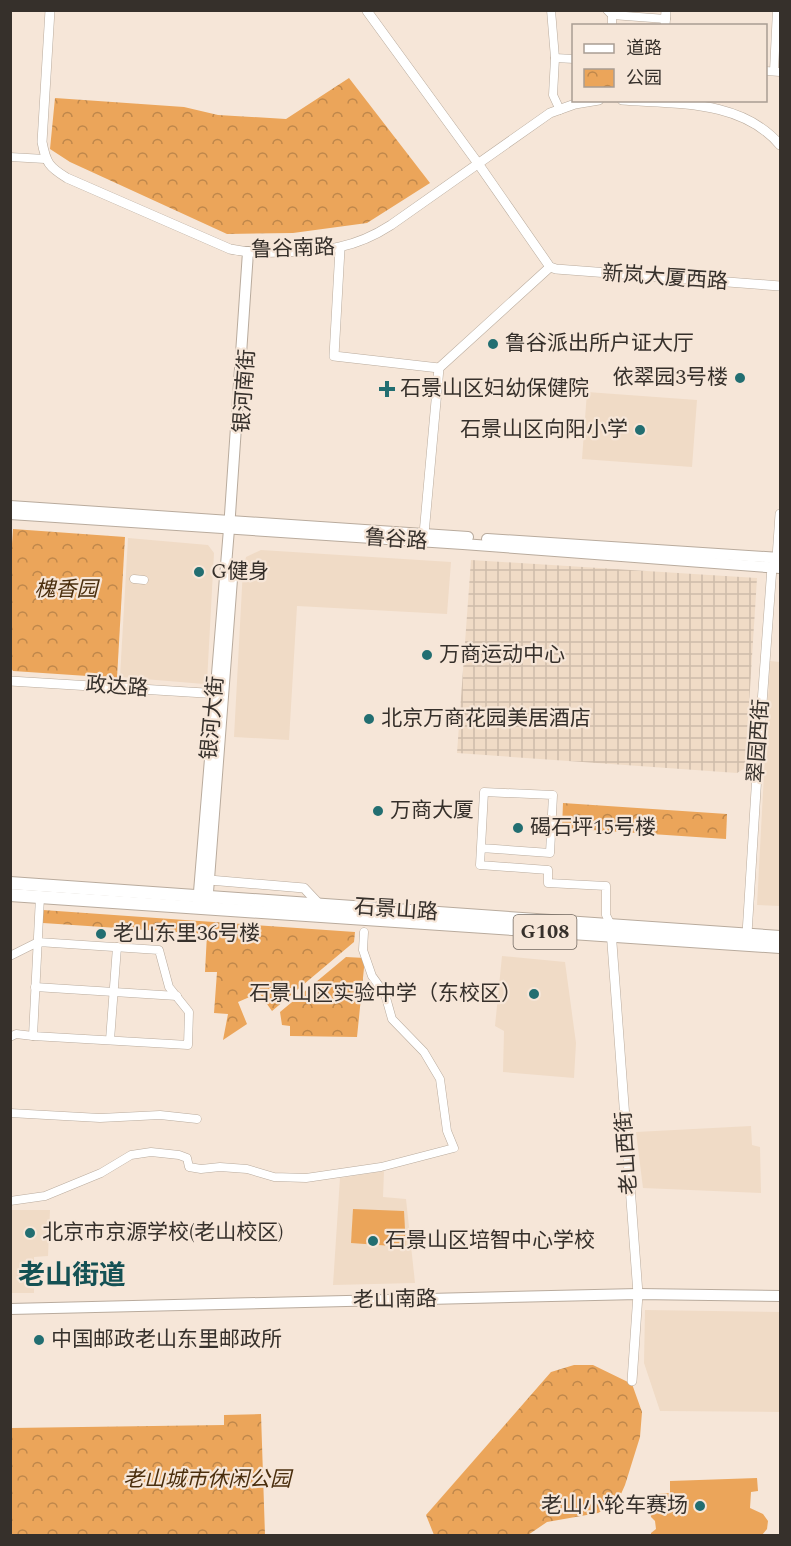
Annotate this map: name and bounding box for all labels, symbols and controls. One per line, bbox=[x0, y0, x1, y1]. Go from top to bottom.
legend bbox=[572, 24, 767, 102]
text: 道路 bbox=[626, 35, 662, 62]
text: 公园 bbox=[626, 65, 662, 92]
street label: 鲁谷南路 bbox=[250, 232, 336, 266]
street label: 新岚大厦西路 bbox=[601, 258, 729, 298]
place label: 鲁谷派出所户证大厅 bbox=[505, 328, 694, 360]
marker: 鲁谷派出所户证大厅 bbox=[486, 337, 500, 351]
street label: 银河南街 bbox=[226, 348, 264, 434]
place label: 依翠园3号楼 bbox=[613, 362, 728, 394]
marker: 依翠园3号楼 bbox=[733, 371, 747, 385]
place label: 石景山区妇幼保健院 bbox=[400, 373, 589, 405]
marker: 石景山区妇幼保健院 bbox=[378, 380, 396, 398]
place label: 石景山区向阳小学 bbox=[460, 414, 628, 446]
marker: 石景山区向阳小学 bbox=[633, 423, 647, 437]
street label: 鲁谷路 bbox=[363, 522, 429, 558]
place label: G健身 bbox=[211, 556, 269, 588]
marker: G健身 bbox=[192, 565, 206, 579]
park label: 槐香园 bbox=[35, 574, 100, 606]
place label: 万商运动中心 bbox=[439, 639, 565, 671]
marker: 万商运动中心 bbox=[420, 648, 434, 662]
street label: 政达路 bbox=[84, 669, 150, 705]
street label: 银河大街 bbox=[193, 675, 233, 761]
street label: 翠园西街 bbox=[740, 698, 778, 784]
place label: 北京万商花园美居酒店 bbox=[381, 703, 591, 735]
marker: 北京万商花园美居酒店 bbox=[362, 712, 376, 726]
place label: 万商大厦 bbox=[390, 795, 474, 827]
marker: 万商大厦 bbox=[371, 804, 385, 818]
place label: 碣石坪15号楼 bbox=[530, 812, 656, 844]
marker: 碣石坪15号楼 bbox=[511, 821, 525, 835]
street label: 石景山路 bbox=[353, 891, 439, 929]
road number: G108 bbox=[514, 915, 576, 949]
place label: 老山东里36号楼 bbox=[113, 918, 260, 950]
marker: 老山东里36号楼 bbox=[94, 927, 108, 941]
place label: 石景山区实验中学（东校区） bbox=[249, 978, 522, 1010]
marker: 石景山区实验中学（东校区） bbox=[527, 987, 541, 1001]
street label: 老山西街 bbox=[608, 1110, 646, 1196]
place label: 北京市京源学校(老山校区) bbox=[42, 1217, 284, 1249]
place label: 石景山区培智中心学校 bbox=[385, 1225, 595, 1257]
marker: 北京市京源学校(老山校区) bbox=[23, 1226, 37, 1240]
marker: 石景山区培智中心学校 bbox=[366, 1234, 380, 1248]
district label: 老山街道 bbox=[18, 1255, 126, 1297]
street label: 老山南路 bbox=[353, 1283, 437, 1317]
place label: 中国邮政老山东里邮政所 bbox=[51, 1324, 282, 1356]
marker: 中国邮政老山东里邮政所 bbox=[32, 1333, 46, 1347]
park label: 老山城市休闲公园 bbox=[123, 1464, 294, 1496]
place label: 老山小轮车赛场 bbox=[541, 1490, 688, 1522]
marker: 老山小轮车赛场 bbox=[693, 1499, 707, 1513]

